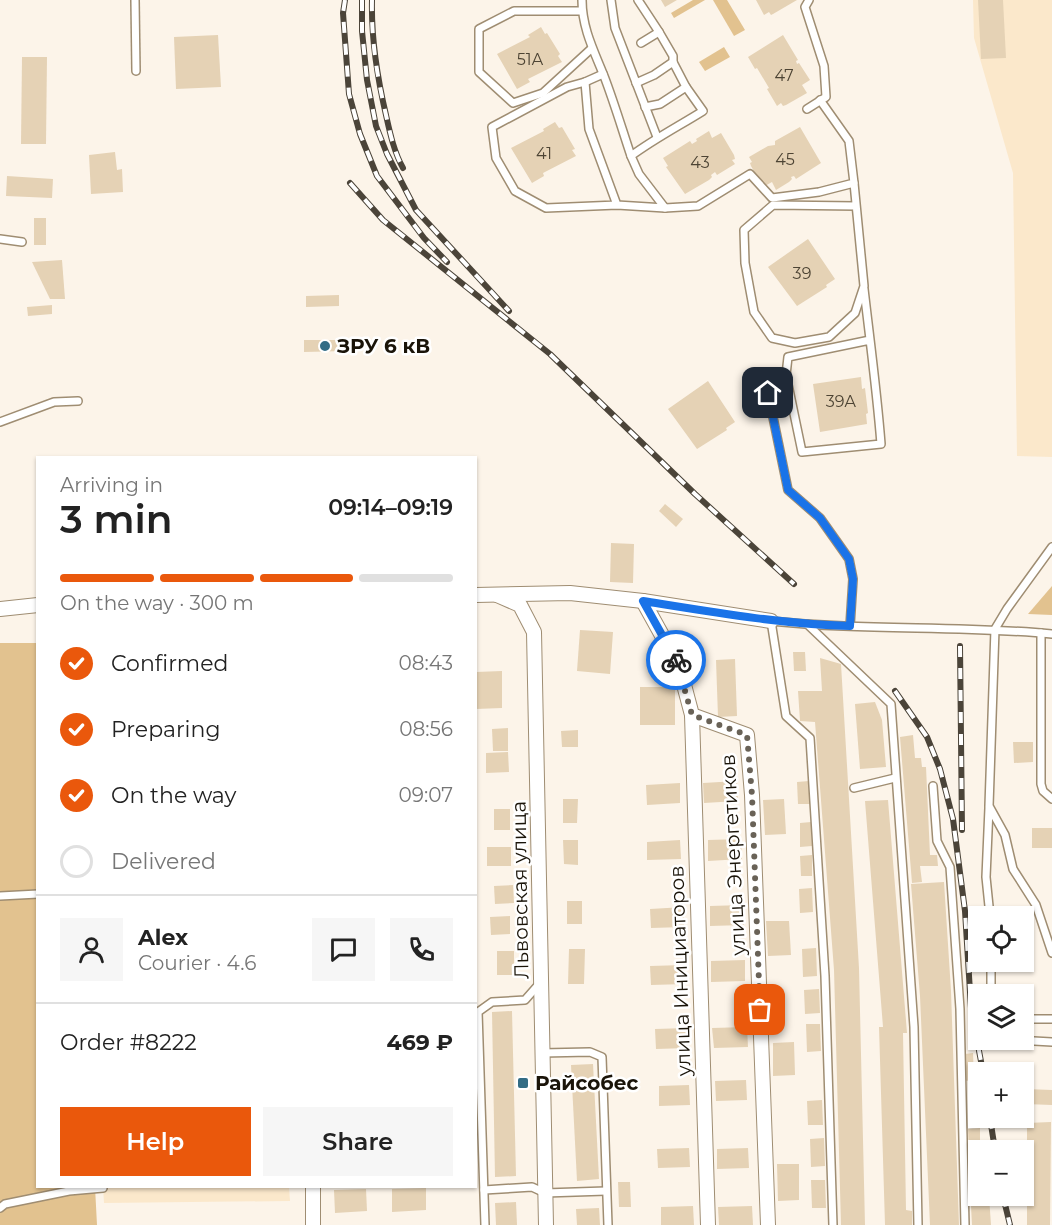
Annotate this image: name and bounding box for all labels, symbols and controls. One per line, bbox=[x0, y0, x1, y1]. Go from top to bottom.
house number: 51А bbox=[517, 50, 543, 69]
house number: 47 bbox=[774, 66, 794, 85]
house number: 41 bbox=[536, 144, 552, 163]
house number: 45 bbox=[775, 150, 795, 169]
house number: 43 bbox=[690, 153, 710, 172]
house number: 39 bbox=[793, 264, 811, 283]
place label: ЗРУ 6 кВ bbox=[336, 334, 430, 358]
marker: ЗРУ 6 кВ bbox=[318, 339, 332, 353]
pin bbox=[742, 367, 793, 418]
icon: home bbox=[751, 376, 784, 409]
house number: 39А bbox=[826, 392, 856, 411]
text: Arriving in bbox=[60, 473, 163, 497]
text: 09:14–09:19 bbox=[328, 494, 453, 521]
text: 3 min bbox=[60, 495, 173, 543]
text: On the way · 300 m bbox=[60, 591, 254, 615]
courier bbox=[646, 630, 706, 690]
icon: bike bbox=[660, 644, 693, 677]
icon: check bbox=[60, 647, 93, 680]
text: Confirmed bbox=[111, 650, 228, 677]
text: 08:43 bbox=[399, 651, 453, 675]
icon: check bbox=[60, 713, 93, 746]
text: Preparing bbox=[111, 716, 220, 743]
text: 08:56 bbox=[399, 717, 453, 741]
street label: улица Энергетиков bbox=[716, 754, 750, 957]
icon: check bbox=[60, 779, 93, 812]
text: On the way bbox=[111, 782, 236, 809]
text: 09:07 bbox=[398, 783, 453, 807]
street label: Львовская улица bbox=[506, 801, 534, 979]
text: Delivered bbox=[111, 848, 216, 875]
street label: улица Инициаторов bbox=[664, 865, 696, 1078]
map controls bbox=[968, 906, 1034, 1206]
button: locate bbox=[968, 906, 1034, 972]
button: person bbox=[60, 918, 123, 981]
button: chat bbox=[312, 918, 375, 981]
button: phone bbox=[390, 918, 453, 981]
text: Alex bbox=[138, 924, 188, 951]
text: Courier · 4.6 bbox=[138, 951, 256, 975]
pin bbox=[734, 984, 785, 1035]
button: layers bbox=[968, 984, 1034, 1050]
icon: bag bbox=[743, 993, 776, 1026]
text: Order #8222 bbox=[60, 1029, 197, 1056]
text: 469 ₽ bbox=[387, 1029, 453, 1056]
button: + bbox=[968, 1062, 1034, 1128]
place label: Райсобес bbox=[535, 1071, 639, 1095]
marker: Райсобес bbox=[516, 1076, 530, 1090]
button: Help bbox=[60, 1107, 251, 1176]
button: Share bbox=[263, 1107, 453, 1176]
button: − bbox=[968, 1140, 1034, 1206]

